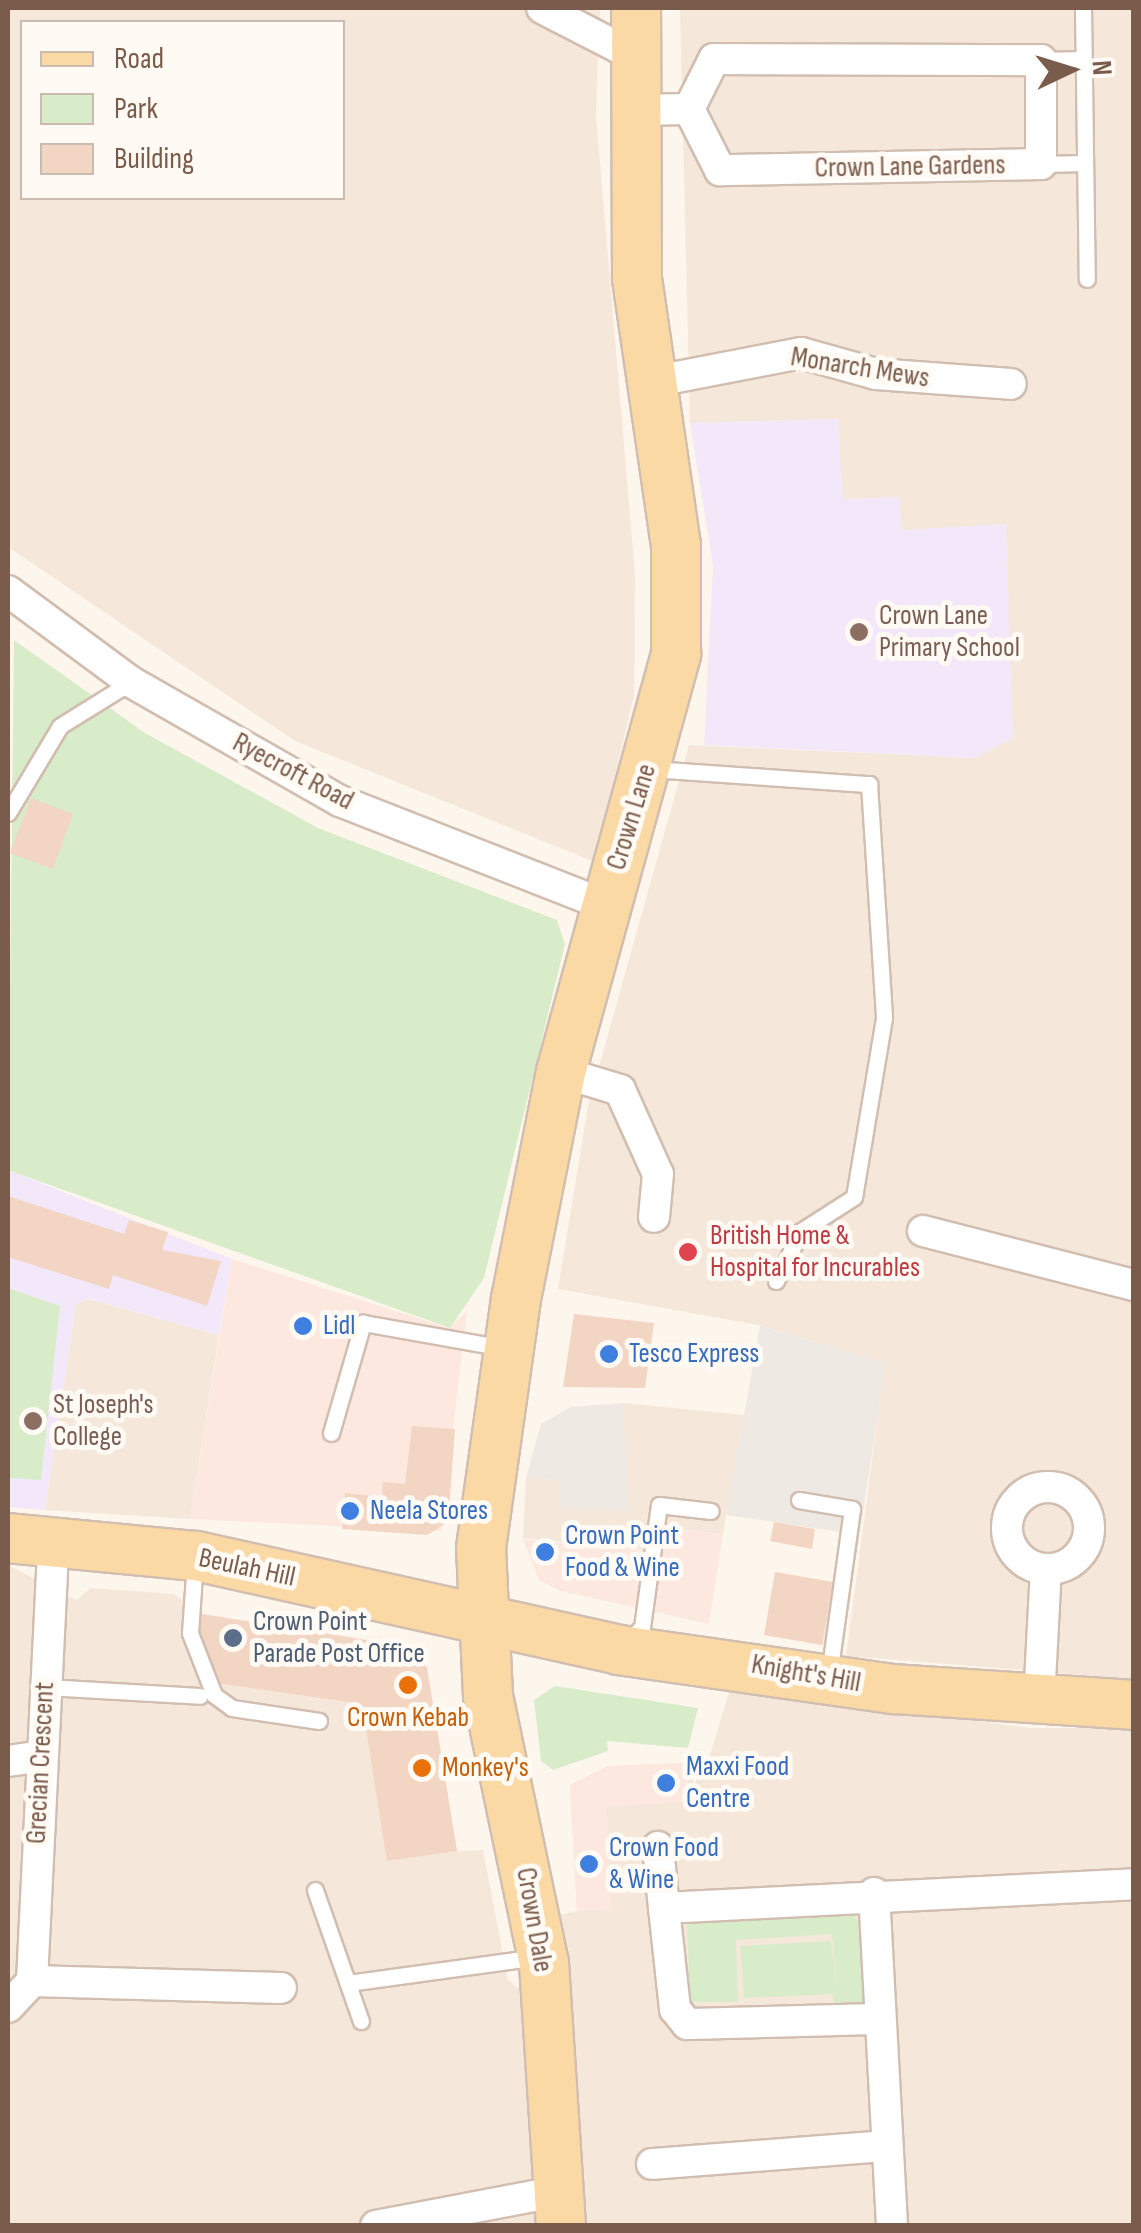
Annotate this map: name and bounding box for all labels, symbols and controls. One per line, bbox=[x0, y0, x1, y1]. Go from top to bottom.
legend bbox=[20, 20, 345, 200]
north arrow bbox=[1021, 20, 1121, 120]
text: Road bbox=[114, 41, 164, 77]
text: N bbox=[1084, 59, 1118, 76]
text: Park bbox=[114, 91, 158, 127]
text: Building bbox=[114, 141, 194, 177]
street label: Crown Lane Gardens bbox=[814, 149, 1006, 185]
street label: Monarch Mews bbox=[788, 340, 932, 396]
place label: Crown Lane Primary School bbox=[879, 599, 1020, 665]
marker: Crown Lane Primary School bbox=[848, 621, 870, 643]
street label: Ryecroft Road bbox=[227, 726, 359, 818]
street label: Crown Lane bbox=[600, 760, 664, 874]
place label: British Home & Hospital for Incurables bbox=[710, 1219, 920, 1285]
marker: British Home & Hospital for Incurables bbox=[675, 1239, 701, 1265]
place label: Lidl bbox=[323, 1309, 355, 1343]
marker: Lidl bbox=[292, 1315, 314, 1337]
place label: Tesco Express bbox=[629, 1337, 759, 1371]
marker: Tesco Express bbox=[598, 1343, 620, 1365]
place label: St Joseph's College bbox=[53, 1388, 154, 1454]
marker: St Joseph's College bbox=[22, 1410, 44, 1432]
place label: Neela Stores bbox=[370, 1494, 488, 1528]
marker: Neela Stores bbox=[339, 1500, 361, 1522]
place label: Crown Point Food & Wine bbox=[565, 1519, 680, 1585]
street label: Beulah Hill bbox=[196, 1541, 298, 1595]
marker: Crown Point Food & Wine bbox=[534, 1541, 556, 1563]
place label: Crown Point Parade Post Office bbox=[253, 1605, 425, 1671]
marker: Crown Point Parade Post Office bbox=[222, 1627, 244, 1649]
street label: Knight's Hill bbox=[749, 1648, 863, 1700]
marker: Crown Kebab bbox=[397, 1674, 419, 1696]
street label: Grecian Crescent bbox=[20, 1681, 62, 1845]
place label: Crown Kebab bbox=[347, 1701, 469, 1735]
place label: Maxxi Food Centre bbox=[686, 1750, 789, 1816]
place label: Monkey's bbox=[442, 1751, 529, 1785]
marker: Monkey's bbox=[411, 1757, 433, 1779]
marker: Maxxi Food Centre bbox=[655, 1772, 677, 1794]
place label: Crown Food & Wine bbox=[609, 1831, 719, 1897]
marker: Crown Food & Wine bbox=[578, 1853, 600, 1875]
street label: Crown Dale bbox=[508, 1865, 560, 1975]

